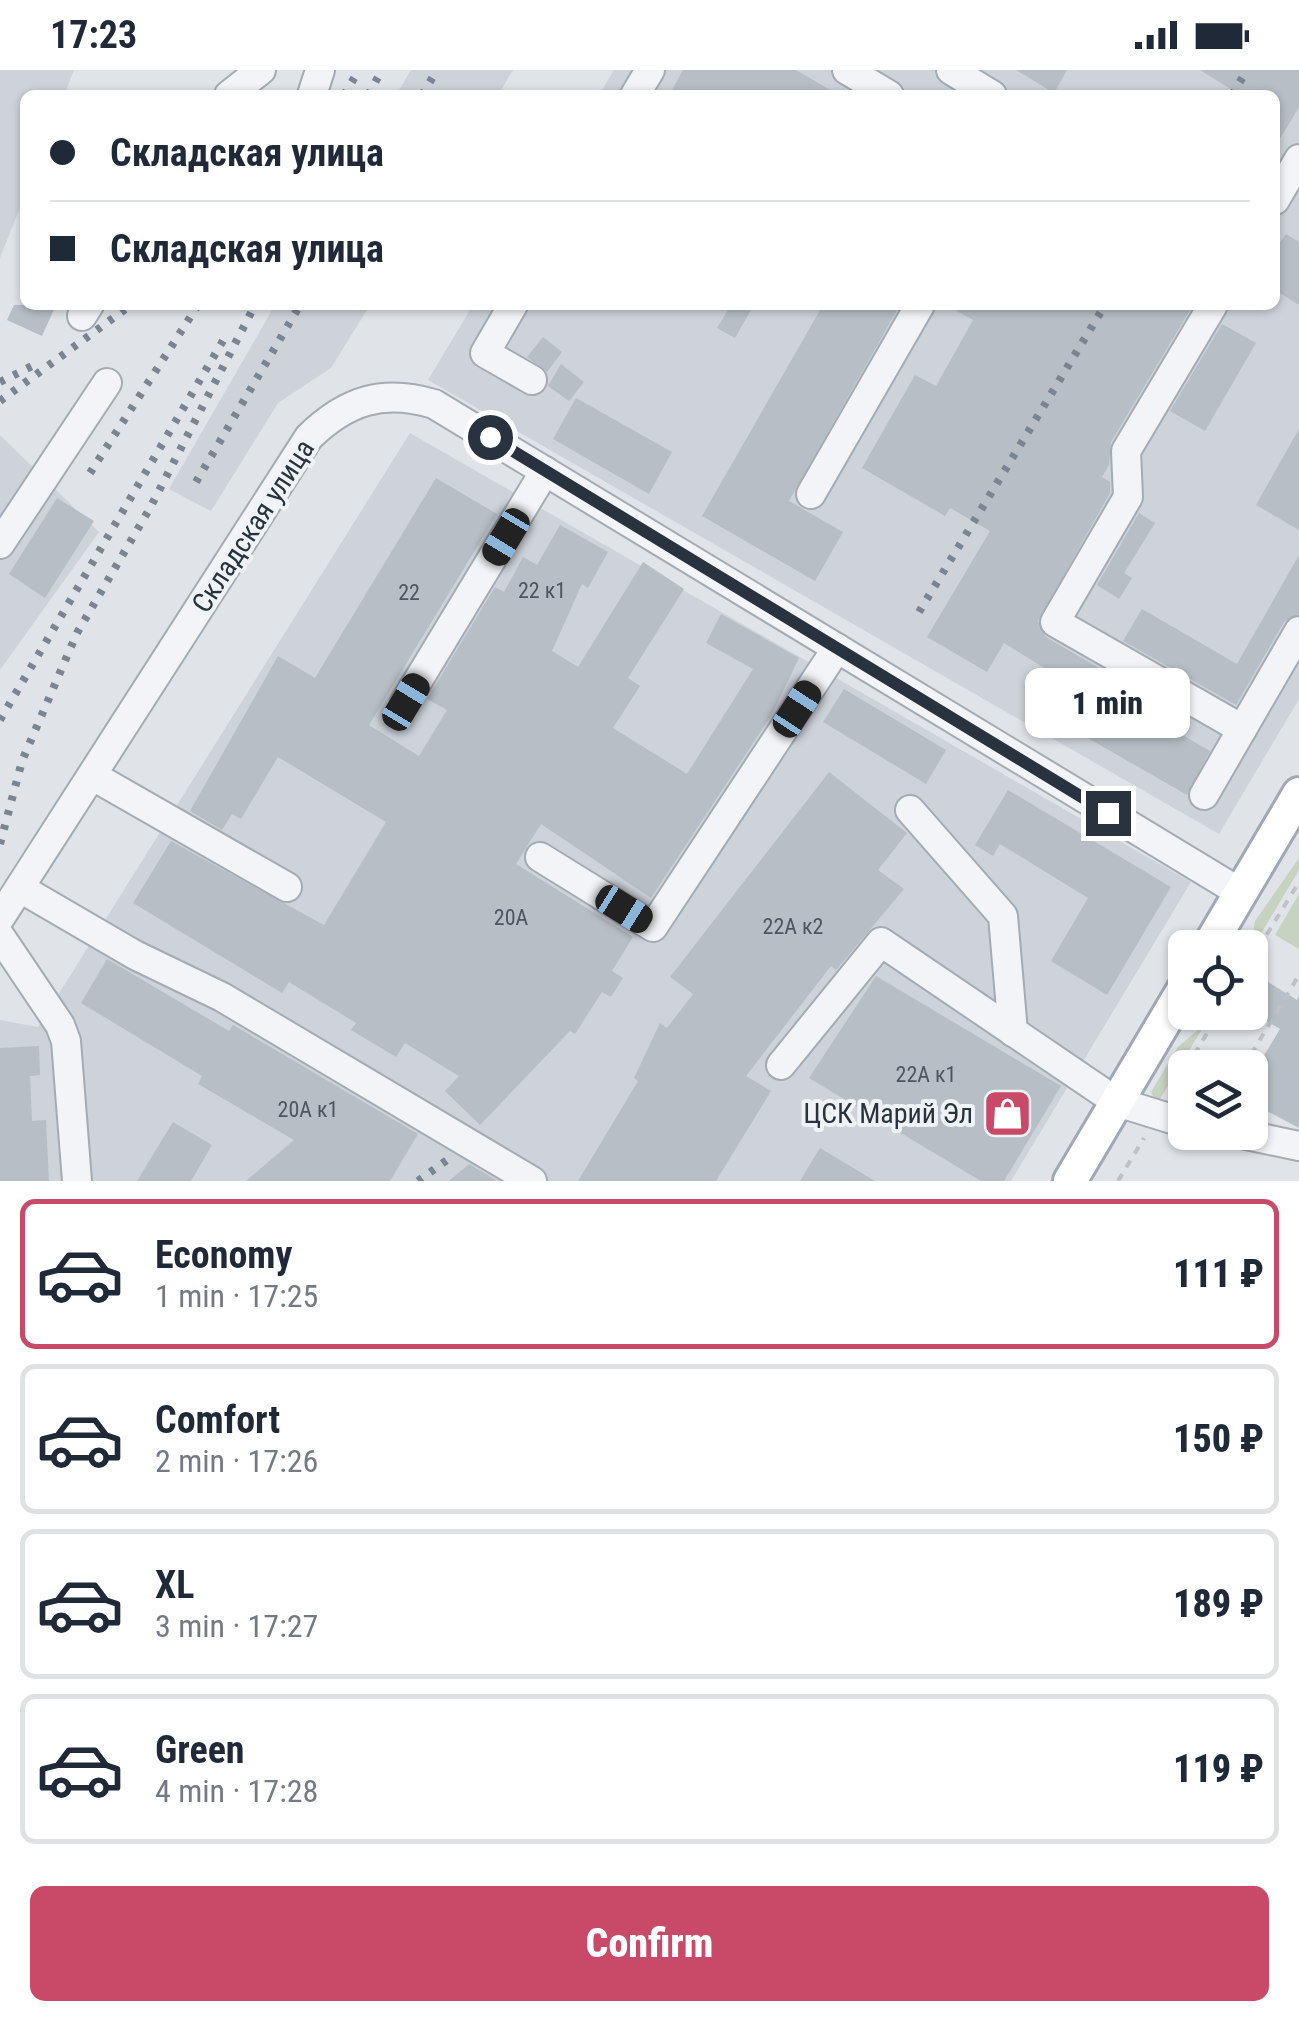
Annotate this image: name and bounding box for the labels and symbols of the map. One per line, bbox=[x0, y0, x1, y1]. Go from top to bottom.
route start bbox=[468, 415, 513, 460]
street label: Складская улица bbox=[185, 433, 321, 619]
car bbox=[478, 504, 534, 570]
house number: 22 к1 bbox=[518, 578, 566, 603]
house number: 22 bbox=[398, 580, 420, 605]
callout: 1 min bbox=[1026, 668, 1190, 738]
car bbox=[378, 669, 434, 735]
car bbox=[768, 676, 826, 742]
route end bbox=[1086, 791, 1131, 836]
car bbox=[591, 880, 657, 938]
house number: 20А bbox=[494, 905, 529, 930]
house number: 22А к2 bbox=[763, 914, 823, 939]
house number: 22А к1 bbox=[896, 1062, 956, 1087]
shop icon: ЦСК Марий Эл bbox=[982, 1087, 1034, 1139]
house number: 20А к1 bbox=[278, 1097, 338, 1122]
place label: ЦСК Марий Эл bbox=[803, 1097, 973, 1130]

